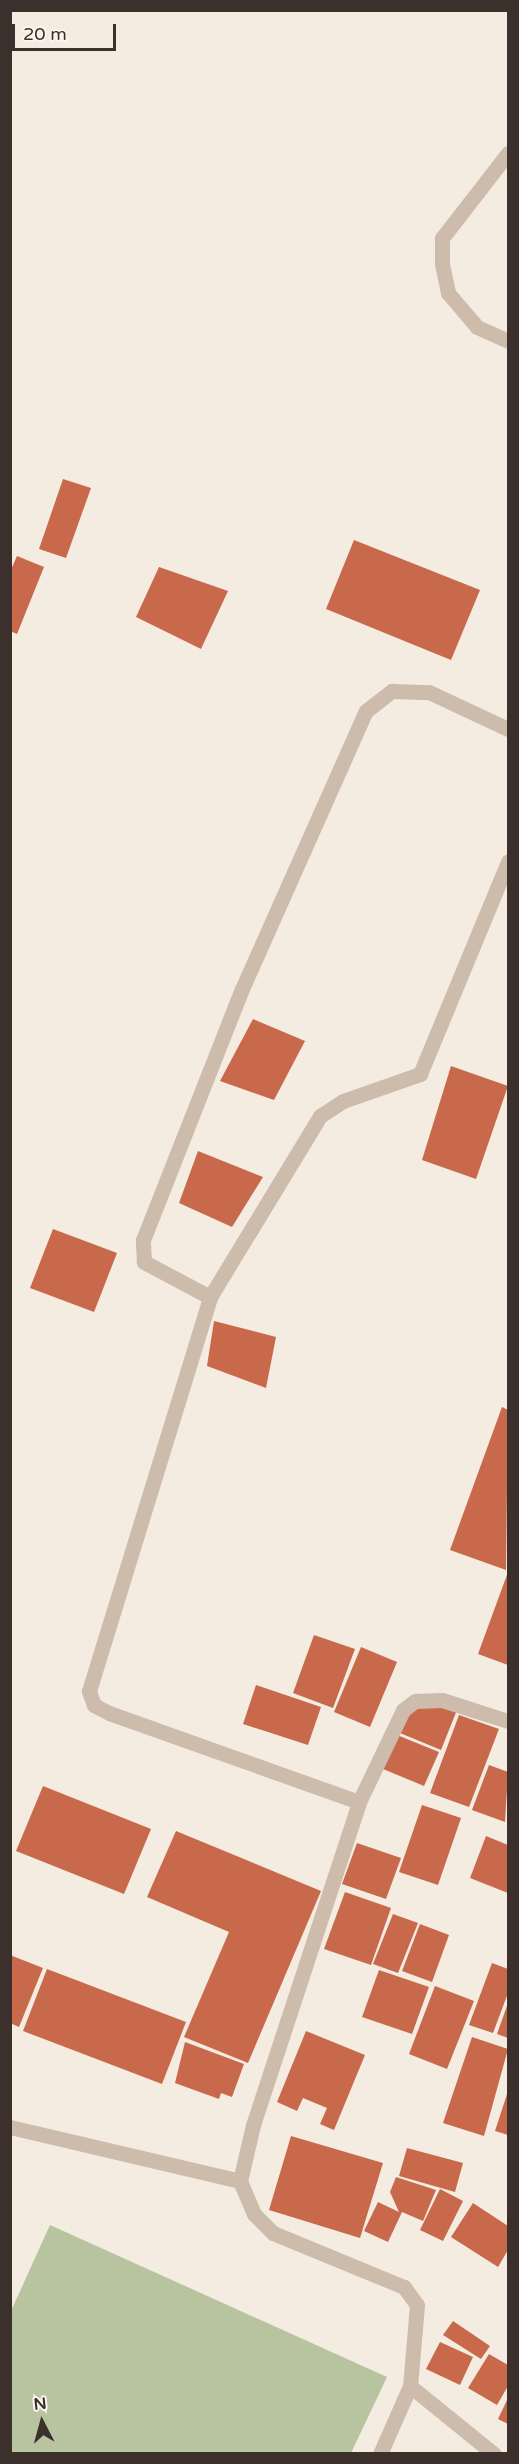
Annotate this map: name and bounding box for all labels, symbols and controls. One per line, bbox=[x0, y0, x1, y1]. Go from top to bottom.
scale bar bbox=[15, 12, 118, 50]
text: 20 m bbox=[23, 23, 67, 45]
north arrow bbox=[12, 2392, 72, 2452]
text: N bbox=[33, 2393, 48, 2415]

